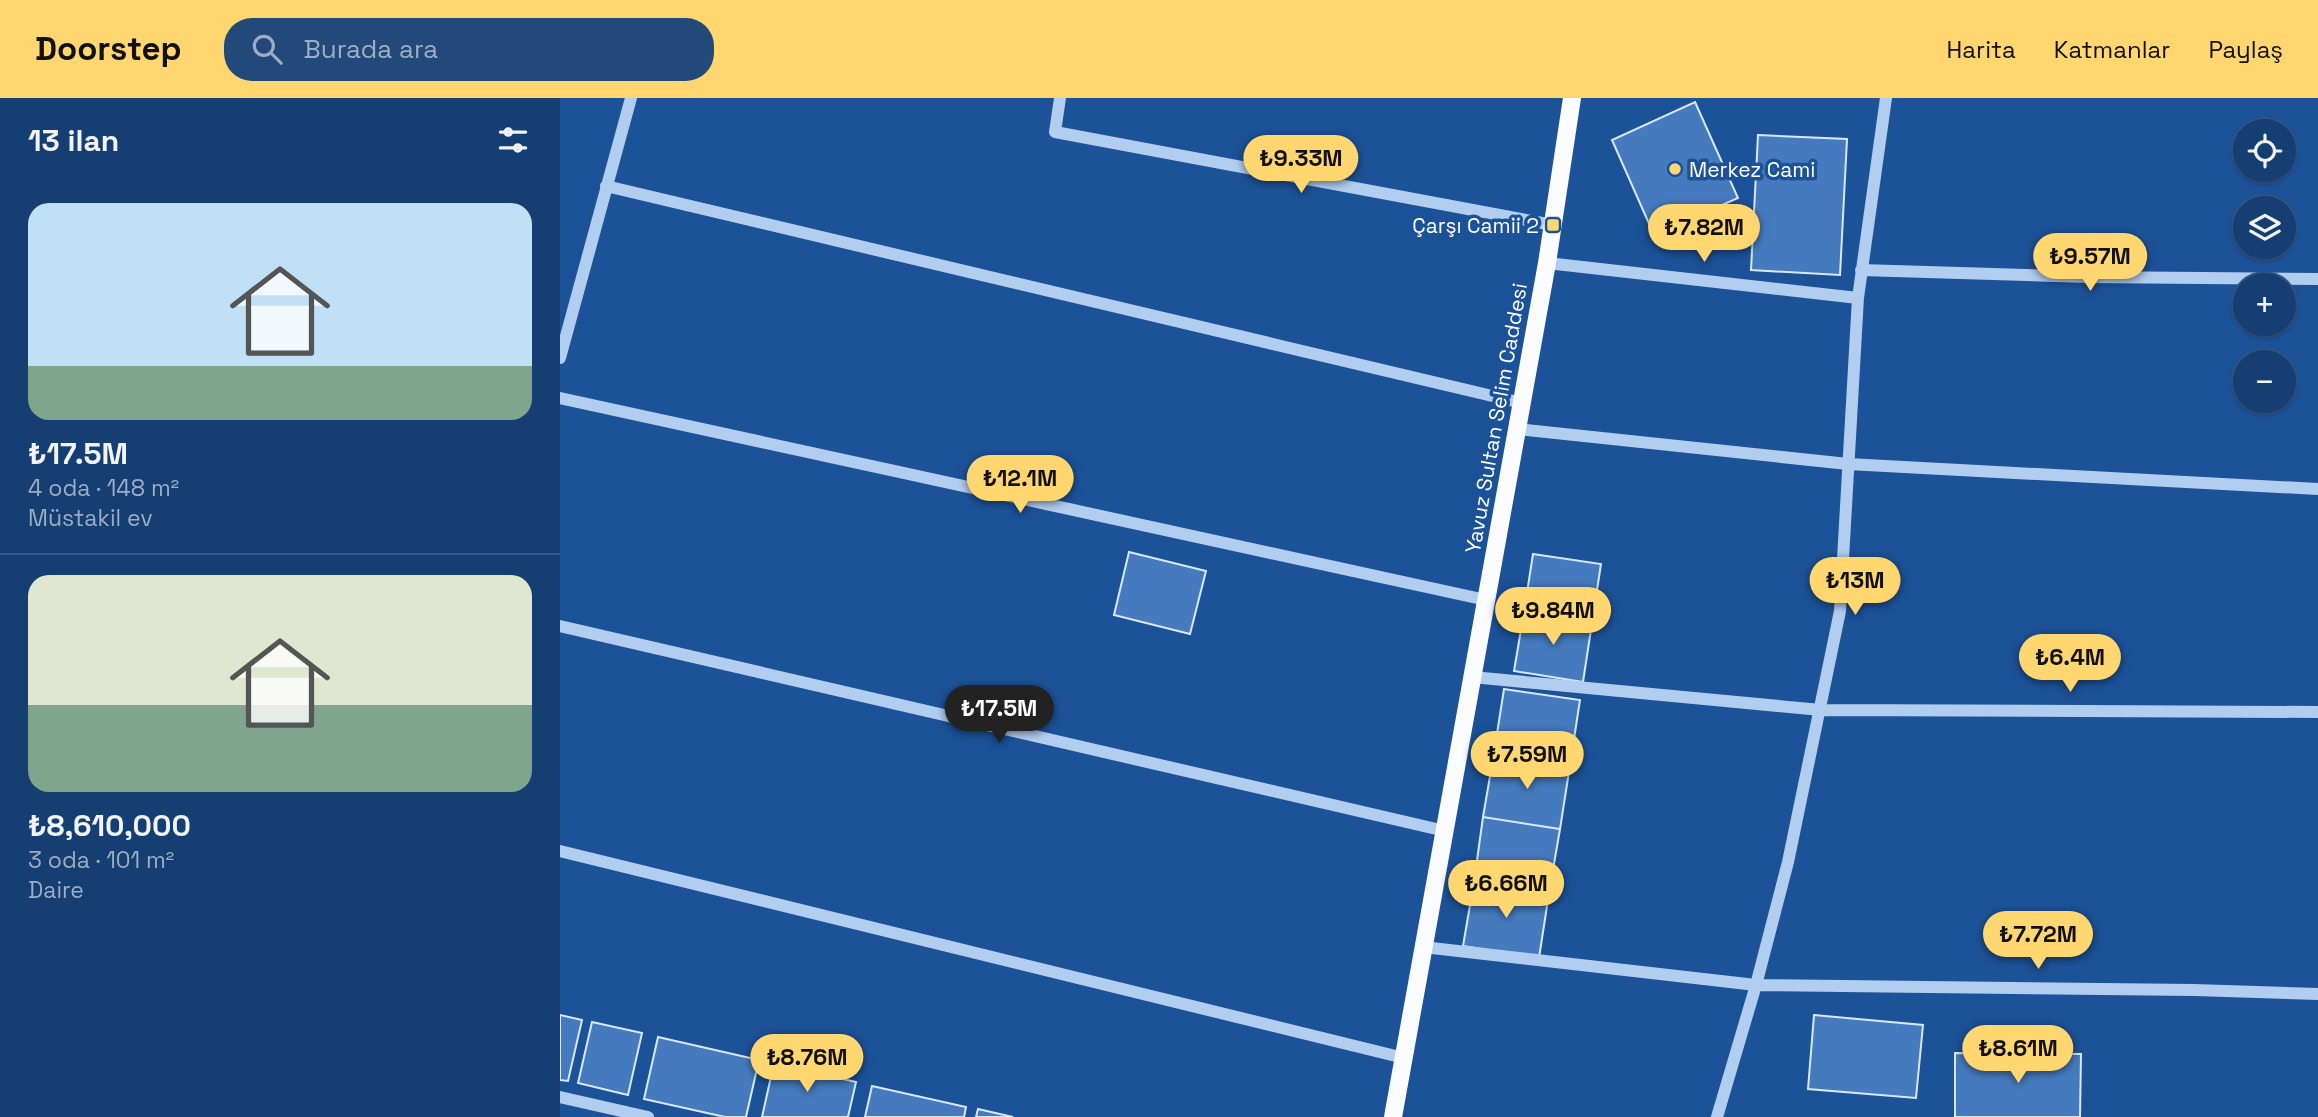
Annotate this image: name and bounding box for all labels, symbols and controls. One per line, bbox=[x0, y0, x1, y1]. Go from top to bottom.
search box bbox=[224, 18, 714, 81]
text: Doorstep bbox=[35, 28, 182, 70]
icon: search bbox=[248, 30, 286, 68]
text: Burada ara bbox=[304, 32, 438, 66]
text: Harita bbox=[1947, 34, 2016, 65]
text: Katmanlar bbox=[2054, 34, 2170, 65]
text: Paylaş bbox=[2208, 34, 2283, 65]
map controls bbox=[2233, 119, 2296, 413]
button: locate bbox=[2233, 119, 2296, 182]
text: 13 ilan bbox=[28, 121, 119, 160]
icon: filters bbox=[494, 121, 532, 159]
pin: ₺9.33M bbox=[1244, 136, 1358, 195]
text: ₺9.33M bbox=[1259, 143, 1343, 173]
place label: Merkez Cami bbox=[1689, 156, 1815, 183]
marker: Merkez Cami bbox=[1667, 161, 1683, 177]
button: layers bbox=[2233, 196, 2296, 259]
pin: ₺7.82M bbox=[1647, 204, 1761, 264]
place label: Çarşı Camii 2 bbox=[1412, 212, 1539, 239]
text: ₺7.82M bbox=[1664, 212, 1744, 242]
marker: Çarşı Camii 2 bbox=[1545, 217, 1561, 233]
pin: ₺9.57M bbox=[2033, 234, 2147, 293]
text: ₺9.57M bbox=[2049, 241, 2131, 271]
icon: home bbox=[217, 248, 343, 374]
button: + bbox=[2233, 273, 2296, 336]
street label: Yavuz Sultan Selim Caddesi bbox=[1459, 281, 1533, 555]
button: − bbox=[2233, 350, 2296, 413]
text: ₺17.5M bbox=[28, 434, 128, 473]
pin: ₺12.1M bbox=[963, 456, 1077, 515]
text: ₺12.1M bbox=[983, 463, 1057, 493]
text: 4 oda · 148 m² bbox=[28, 473, 179, 503]
text: Müstakil ev bbox=[28, 503, 153, 533]
pin: ₺13M bbox=[1814, 558, 1896, 617]
text: ₺13M bbox=[1826, 565, 1884, 595]
pin: ₺9.84M bbox=[1496, 588, 1610, 647]
text: ₺9.84M bbox=[1511, 595, 1595, 625]
icon: home bbox=[217, 620, 343, 746]
pin: ₺6.4M bbox=[2021, 634, 2119, 694]
text: ₺6.4M bbox=[2035, 642, 2105, 672]
pin: ₺17.5M bbox=[942, 686, 1056, 745]
text: ₺17.5M bbox=[961, 693, 1037, 723]
pin: ₺7.59M bbox=[1470, 732, 1584, 791]
text: ₺7.59M bbox=[1487, 739, 1567, 769]
text: ₺8,610,000 bbox=[28, 806, 191, 845]
text: 3 oda · 101 m² bbox=[28, 845, 174, 875]
pin: ₺6.66M bbox=[1449, 860, 1563, 920]
text: ₺6.66M bbox=[1464, 868, 1548, 898]
text: Daire bbox=[28, 875, 84, 905]
pin: ₺7.72M bbox=[1981, 912, 2095, 971]
text: ₺7.72M bbox=[1999, 919, 2077, 949]
pin: ₺8.61M bbox=[1961, 1026, 2075, 1085]
text: ₺8.61M bbox=[1978, 1033, 2058, 1063]
pin: ₺8.76M bbox=[750, 1034, 864, 1094]
text: ₺8.76M bbox=[766, 1042, 848, 1072]

